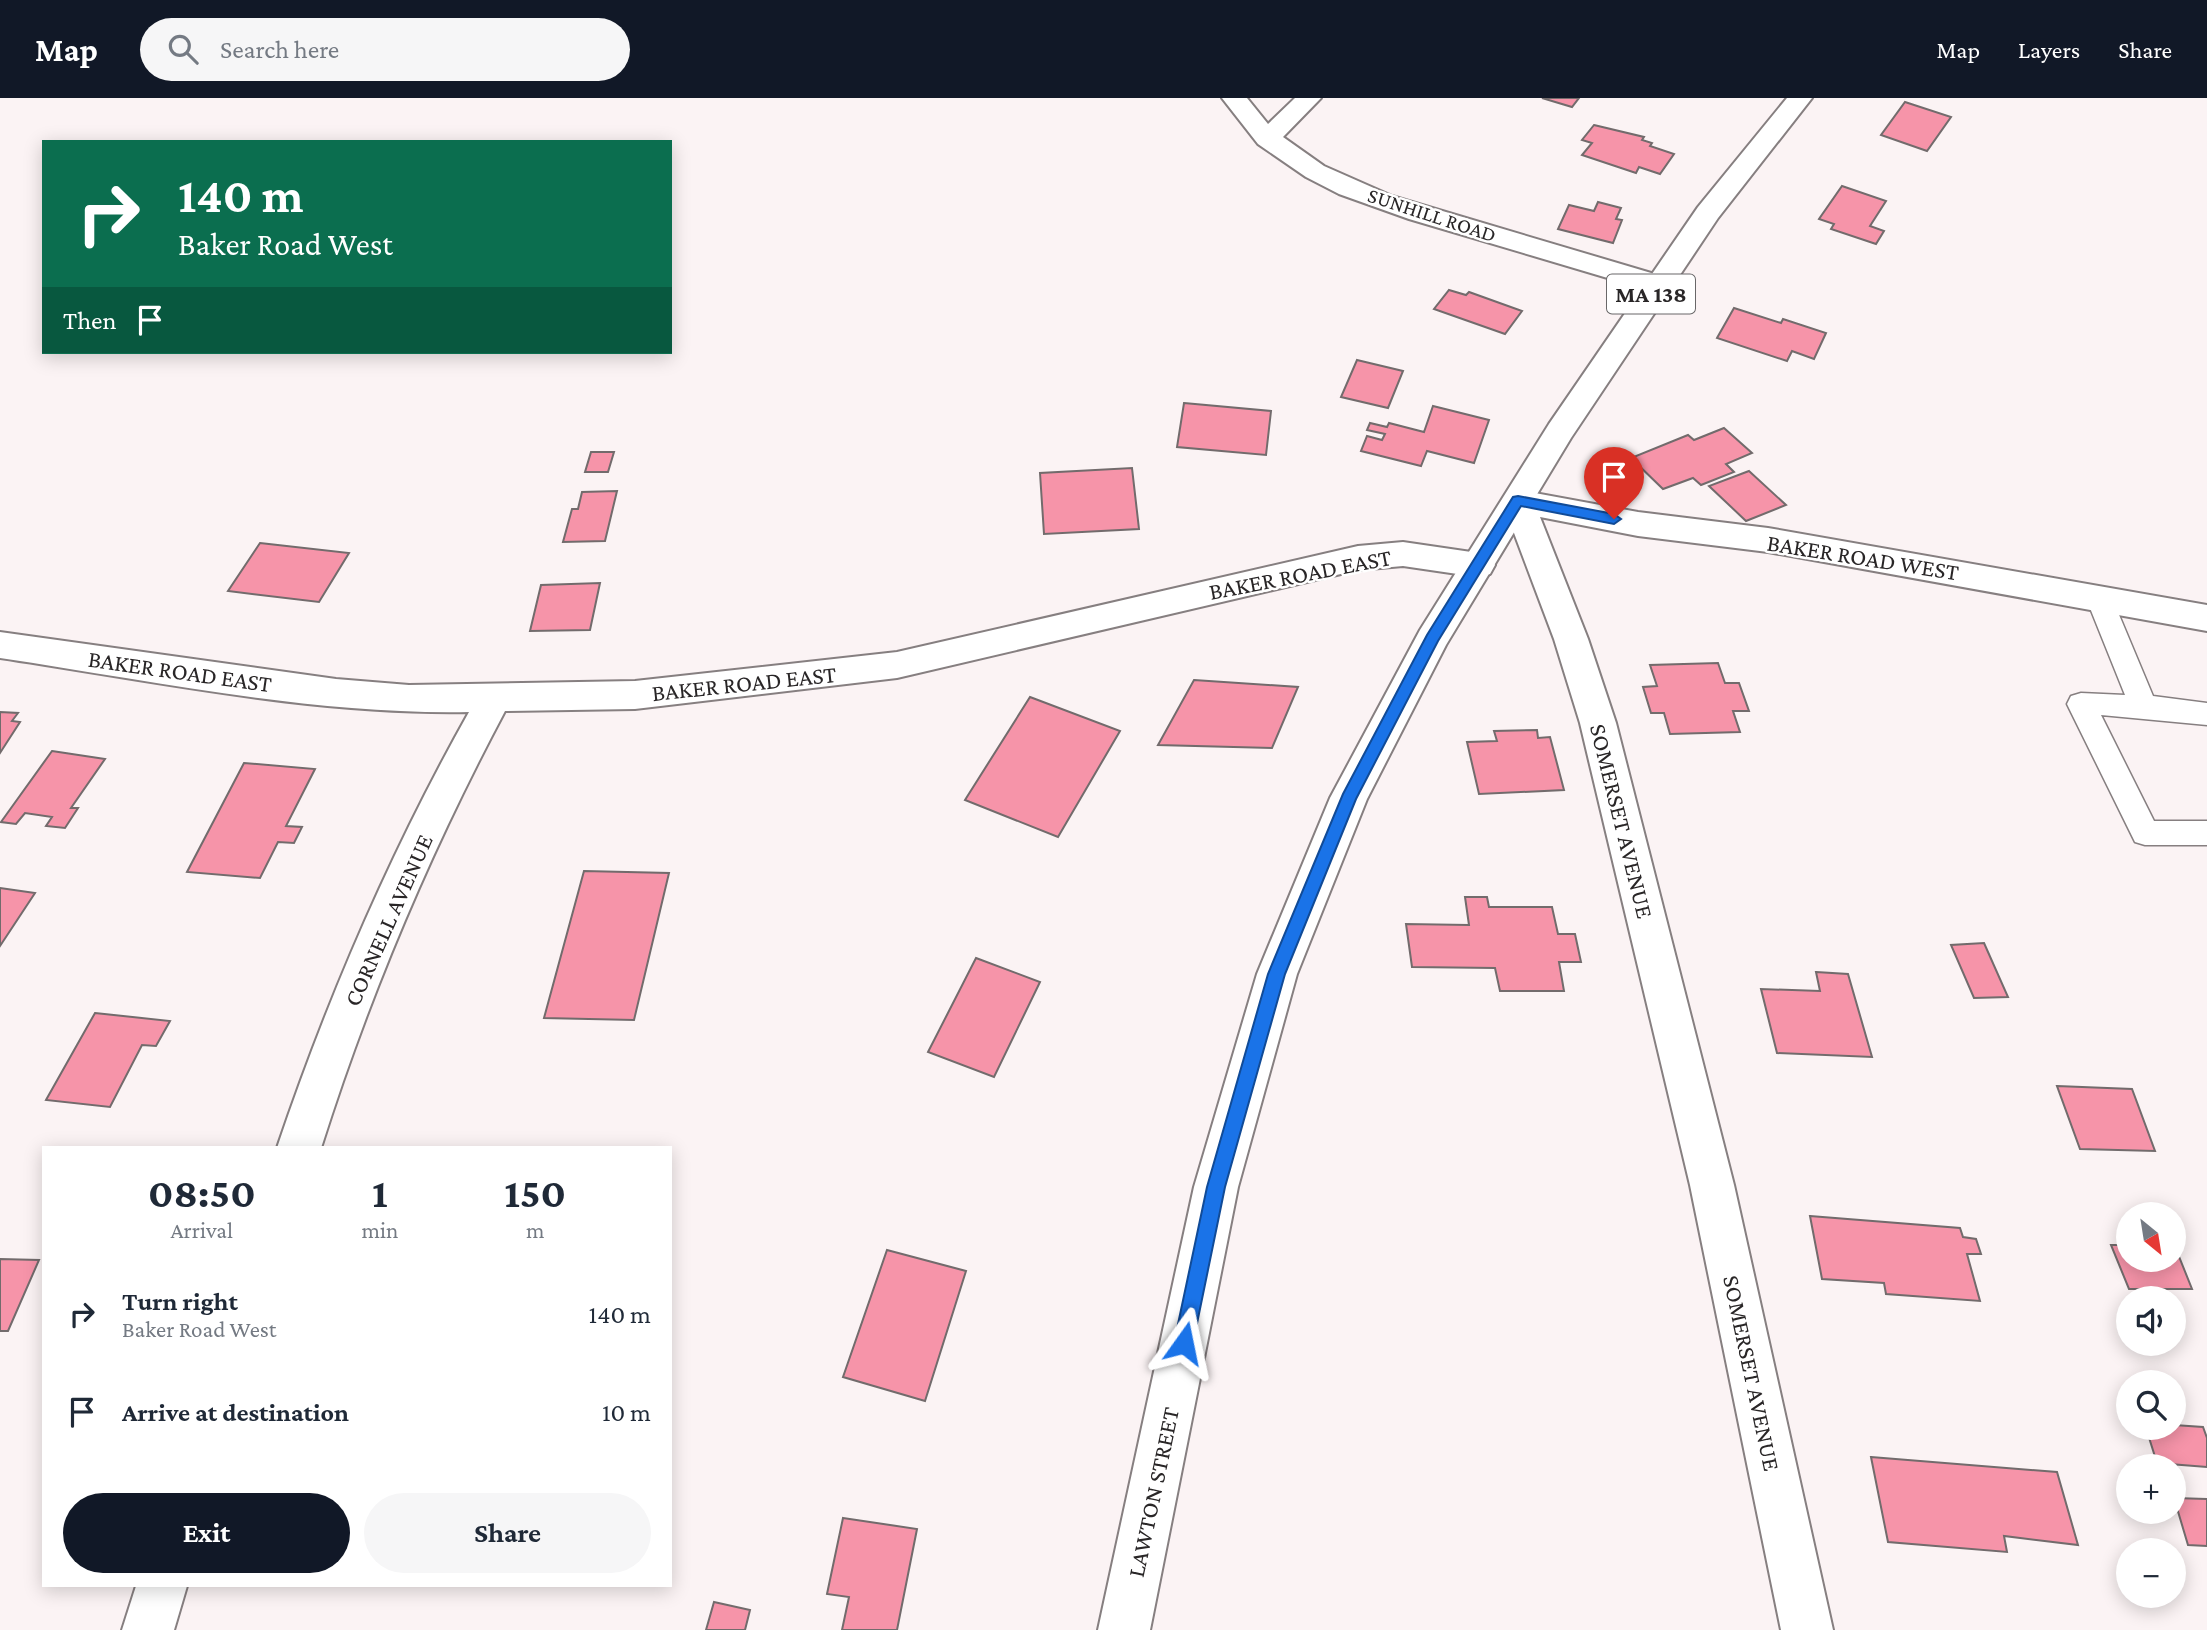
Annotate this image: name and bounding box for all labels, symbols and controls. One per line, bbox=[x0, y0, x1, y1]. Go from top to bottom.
search box bbox=[140, 18, 630, 81]
icon: search bbox=[164, 30, 202, 68]
text: Map bbox=[35, 31, 98, 68]
text: Search here bbox=[220, 35, 339, 64]
text: Map bbox=[1936, 36, 1980, 63]
text: Layers bbox=[2018, 36, 2080, 63]
text: Share bbox=[2118, 36, 2172, 63]
icon: right bbox=[63, 168, 154, 259]
text: 140 m bbox=[178, 168, 303, 223]
street label: SUNHILL ROAD bbox=[1365, 183, 1499, 247]
text: Baker Road West bbox=[178, 226, 393, 262]
road number: MA 138 bbox=[1607, 274, 1695, 314]
icon: arrive bbox=[131, 301, 169, 339]
text: Then bbox=[63, 306, 117, 335]
pin bbox=[1584, 447, 1644, 519]
icon: arrive bbox=[1595, 458, 1633, 496]
street label: BAKER ROAD WEST bbox=[1765, 529, 1961, 585]
street label: BAKER ROAD EAST bbox=[1207, 543, 1393, 605]
street label: BAKER ROAD EAST bbox=[86, 645, 274, 697]
street label: BAKER ROAD EAST bbox=[651, 660, 837, 706]
street label: SOMERSET AVENUE bbox=[1585, 721, 1659, 921]
street label: CORNELL AVENUE bbox=[338, 830, 438, 1010]
text: 08:50 bbox=[148, 1169, 256, 1216]
text: 1 bbox=[372, 1169, 388, 1216]
text: 150 bbox=[504, 1169, 566, 1216]
north arrow bbox=[2116, 1202, 2186, 1272]
map controls bbox=[2116, 1202, 2186, 1608]
text: Arrival bbox=[170, 1217, 233, 1243]
text: min bbox=[362, 1217, 398, 1243]
text: m bbox=[526, 1217, 544, 1243]
street label: SOMERSET AVENUE bbox=[1718, 1273, 1786, 1473]
button: sound bbox=[2116, 1286, 2186, 1356]
text: Turn right bbox=[122, 1287, 238, 1316]
icon: right bbox=[63, 1295, 101, 1333]
text: 140 m bbox=[589, 1300, 651, 1329]
position arrow bbox=[1147, 1306, 1221, 1380]
text: Baker Road West bbox=[122, 1316, 277, 1342]
button: search bbox=[2116, 1370, 2186, 1440]
icon: arrive bbox=[63, 1393, 101, 1431]
text: Arrive at destination bbox=[122, 1398, 349, 1427]
text: 10 m bbox=[602, 1398, 651, 1427]
street label: LAWTON STREET bbox=[1122, 1405, 1184, 1579]
button: + bbox=[2116, 1454, 2186, 1524]
button: Exit bbox=[63, 1493, 350, 1573]
button: Share bbox=[364, 1493, 651, 1573]
button: − bbox=[2116, 1538, 2186, 1608]

